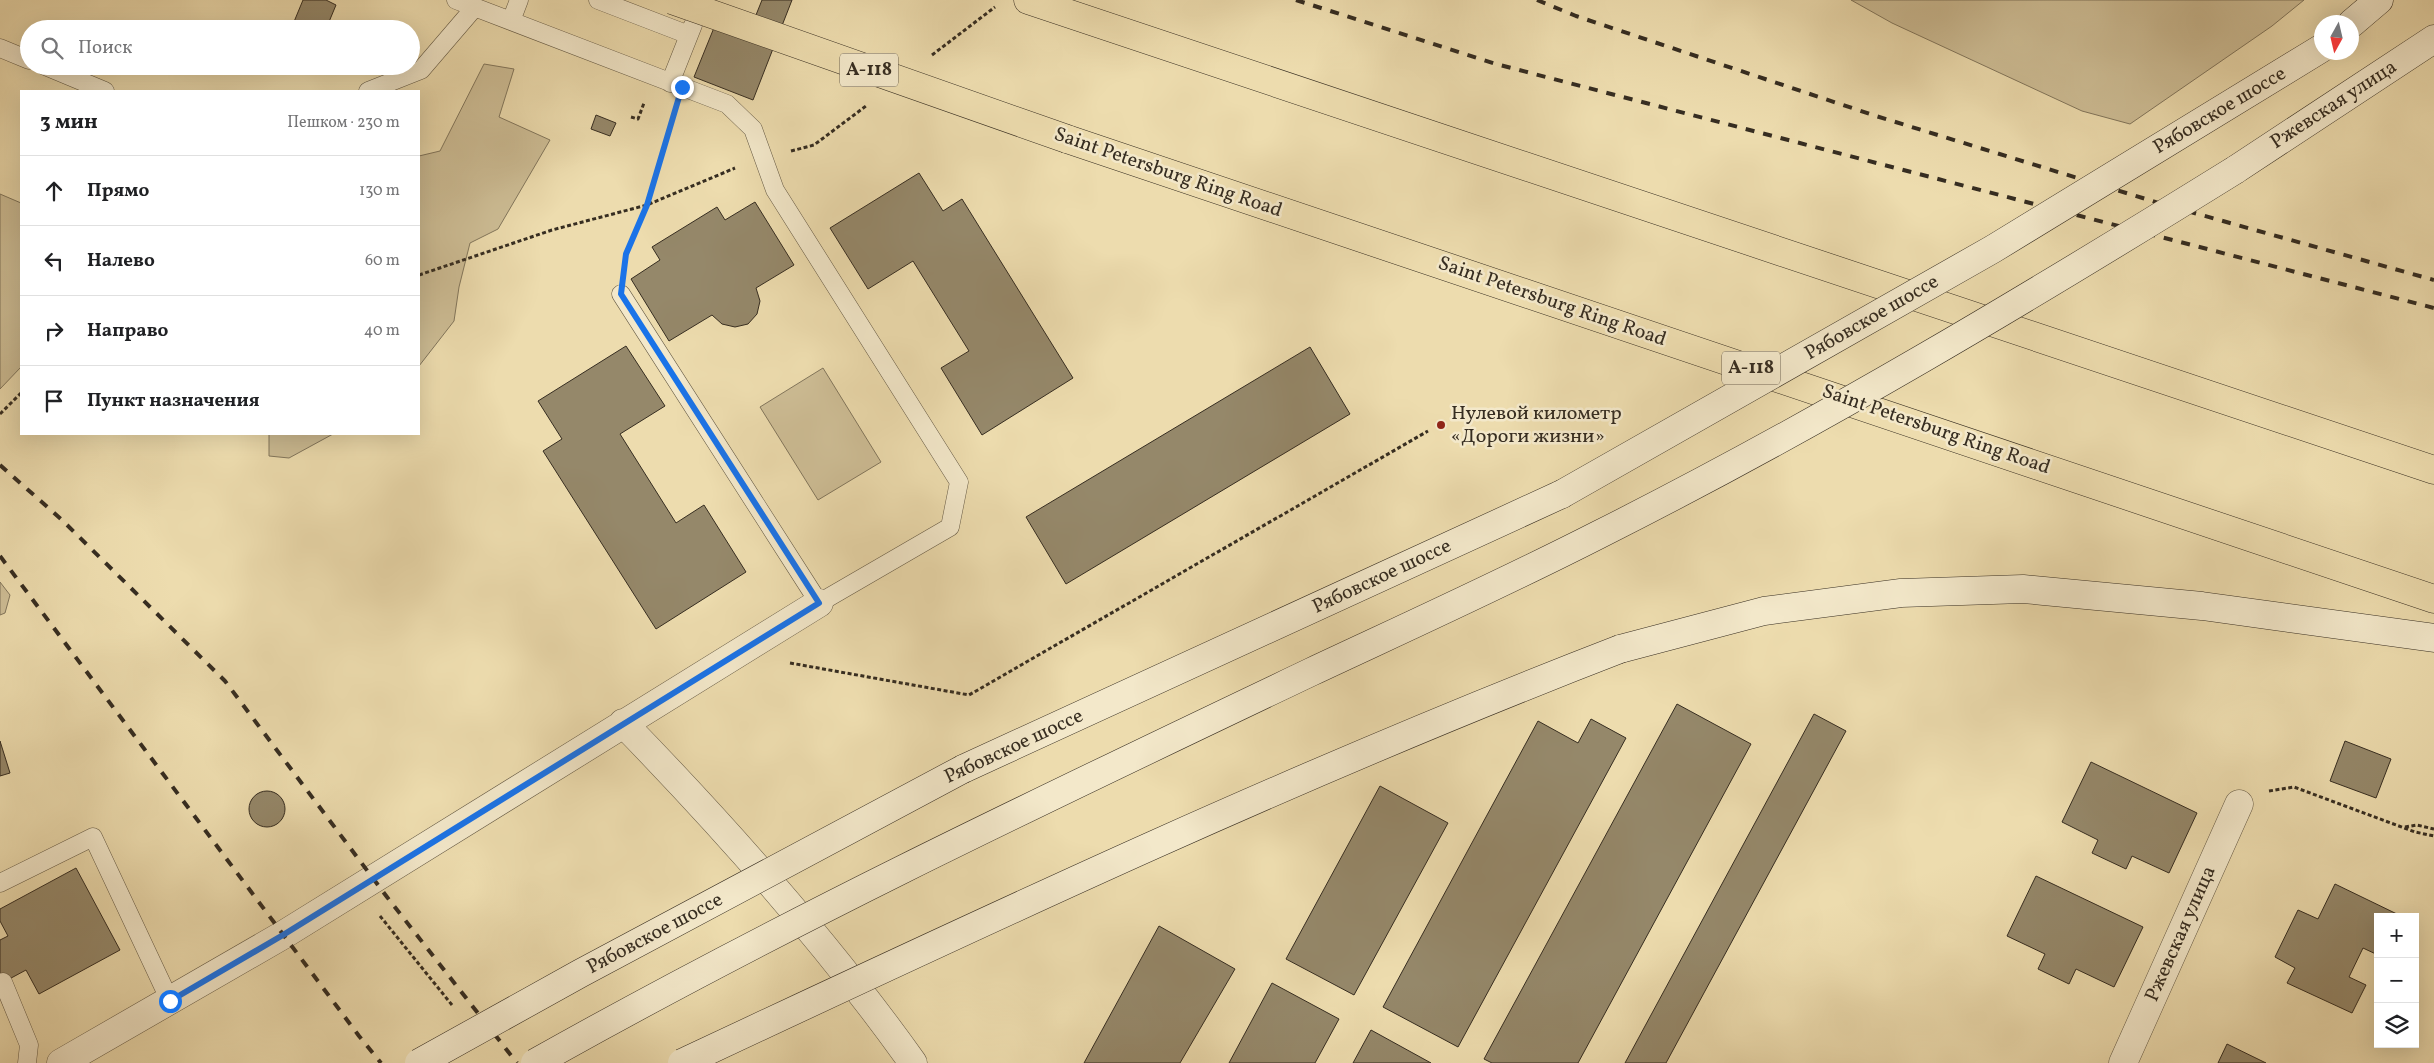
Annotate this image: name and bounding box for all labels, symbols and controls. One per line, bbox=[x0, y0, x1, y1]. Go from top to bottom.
north arrow bbox=[2314, 15, 2359, 60]
search box bbox=[20, 20, 420, 75]
icon: search bbox=[38, 34, 66, 62]
text: Поиск bbox=[78, 35, 132, 61]
road number: А-118 bbox=[840, 54, 898, 86]
street label: Ржевская улица bbox=[2265, 54, 2403, 156]
street label: Рябовское шоссе bbox=[2148, 60, 2292, 162]
route end bbox=[671, 76, 694, 99]
text: 3 мин bbox=[40, 108, 98, 137]
text: Пешком · 230 m bbox=[287, 112, 400, 134]
street label: Saint Petersburg Ring Road bbox=[1050, 121, 1286, 225]
icon: ahead bbox=[40, 177, 68, 205]
text: Прямо bbox=[87, 178, 149, 204]
text: 130 m bbox=[359, 180, 400, 202]
icon: left bbox=[40, 247, 68, 275]
text: Налево bbox=[87, 248, 155, 274]
text: 60 m bbox=[365, 250, 400, 272]
street label: Saint Petersburg Ring Road bbox=[1434, 250, 1670, 354]
street label: Рябовское шоссе bbox=[1800, 268, 1944, 368]
icon: right bbox=[40, 317, 68, 345]
text: Направо bbox=[87, 318, 169, 344]
text: 40 m bbox=[364, 320, 400, 342]
road number: А-118 bbox=[1722, 352, 1780, 384]
street label: Saint Petersburg Ring Road bbox=[1818, 378, 2054, 482]
icon: arrive bbox=[40, 387, 68, 415]
text: Пункт назначения bbox=[87, 388, 260, 414]
place label: Нулевой километр «Дороги жизни» bbox=[1451, 400, 1622, 451]
marker: Нулевой километр «Дороги жизни» bbox=[1435, 419, 1447, 431]
street label: Рябовское шоссе bbox=[1308, 533, 1456, 621]
street label: Рябовское шоссе bbox=[940, 703, 1088, 791]
street label: Ржевская улица bbox=[2139, 862, 2223, 1006]
street label: Рябовское шоссе bbox=[582, 886, 728, 982]
map controls bbox=[2374, 913, 2419, 1048]
button: + bbox=[2374, 913, 2419, 958]
button: − bbox=[2374, 958, 2419, 1003]
route start bbox=[159, 990, 182, 1013]
button: layers bbox=[2374, 1003, 2419, 1048]

